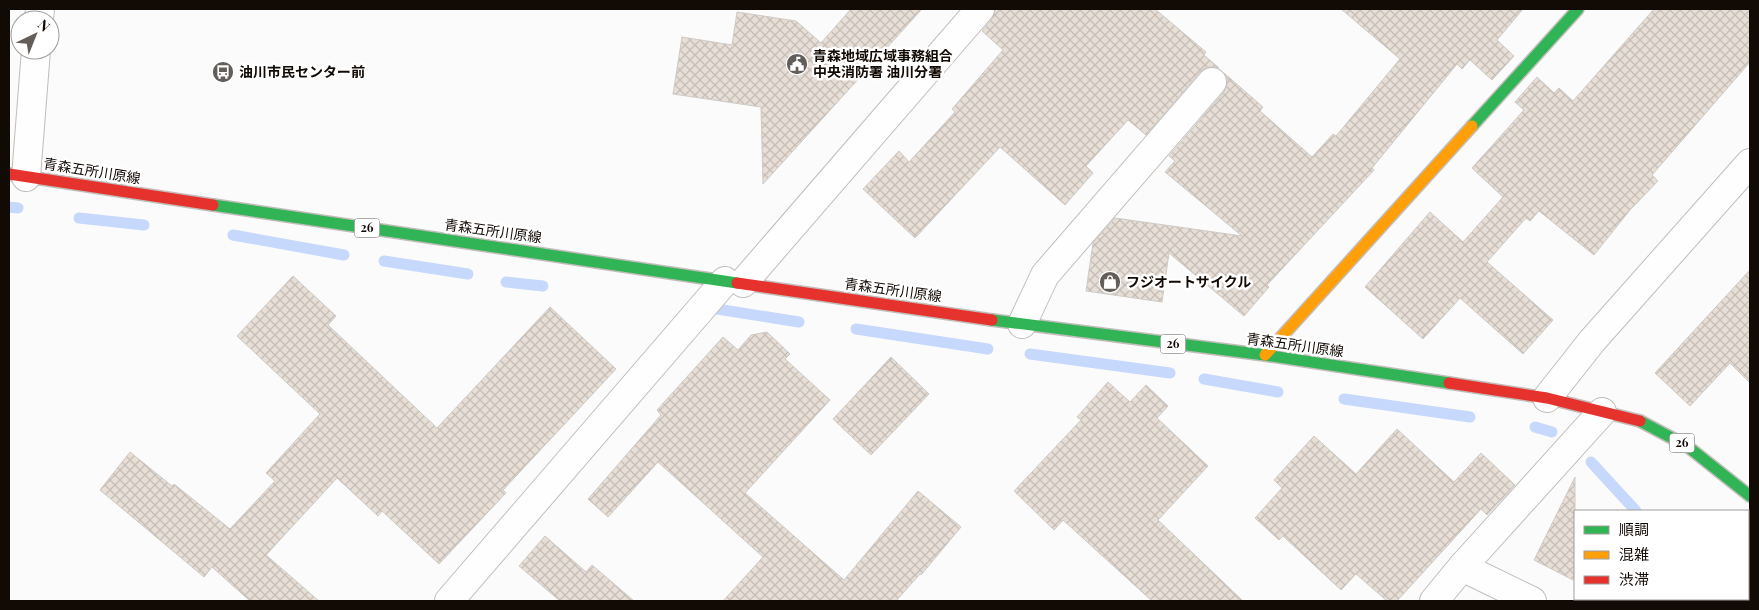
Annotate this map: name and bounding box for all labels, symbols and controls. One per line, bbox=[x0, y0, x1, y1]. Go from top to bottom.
north arrow bbox=[10, 10, 60, 60]
text: N bbox=[34, 15, 54, 36]
place label: 青森地域広域事務組合 中央消防署 油川分署 bbox=[813, 46, 953, 81]
public building icon: 青森地域広域事務組合 中央消防署 油川分署 bbox=[785, 52, 809, 76]
bus stop icon: 油川市民センター前 bbox=[211, 60, 235, 84]
place label: 油川市民センター前 bbox=[239, 62, 365, 81]
street label: 青森五所川原線 bbox=[42, 153, 142, 188]
street label: 青森五所川原線 bbox=[443, 214, 543, 247]
road number: 26 bbox=[354, 218, 380, 238]
shop icon: フジオートサイクル bbox=[1098, 270, 1122, 294]
place label: フジオートサイクル bbox=[1126, 272, 1251, 291]
street label: 青森五所川原線 bbox=[843, 273, 943, 306]
street label: 青森五所川原線 bbox=[1245, 328, 1345, 361]
road number: 26 bbox=[1160, 334, 1186, 354]
road number: 26 bbox=[1670, 433, 1694, 452]
legend bbox=[1574, 510, 1749, 600]
text: 順調 bbox=[1619, 519, 1649, 539]
text: 混雑 bbox=[1619, 544, 1649, 564]
text: 渋滞 bbox=[1619, 569, 1649, 589]

